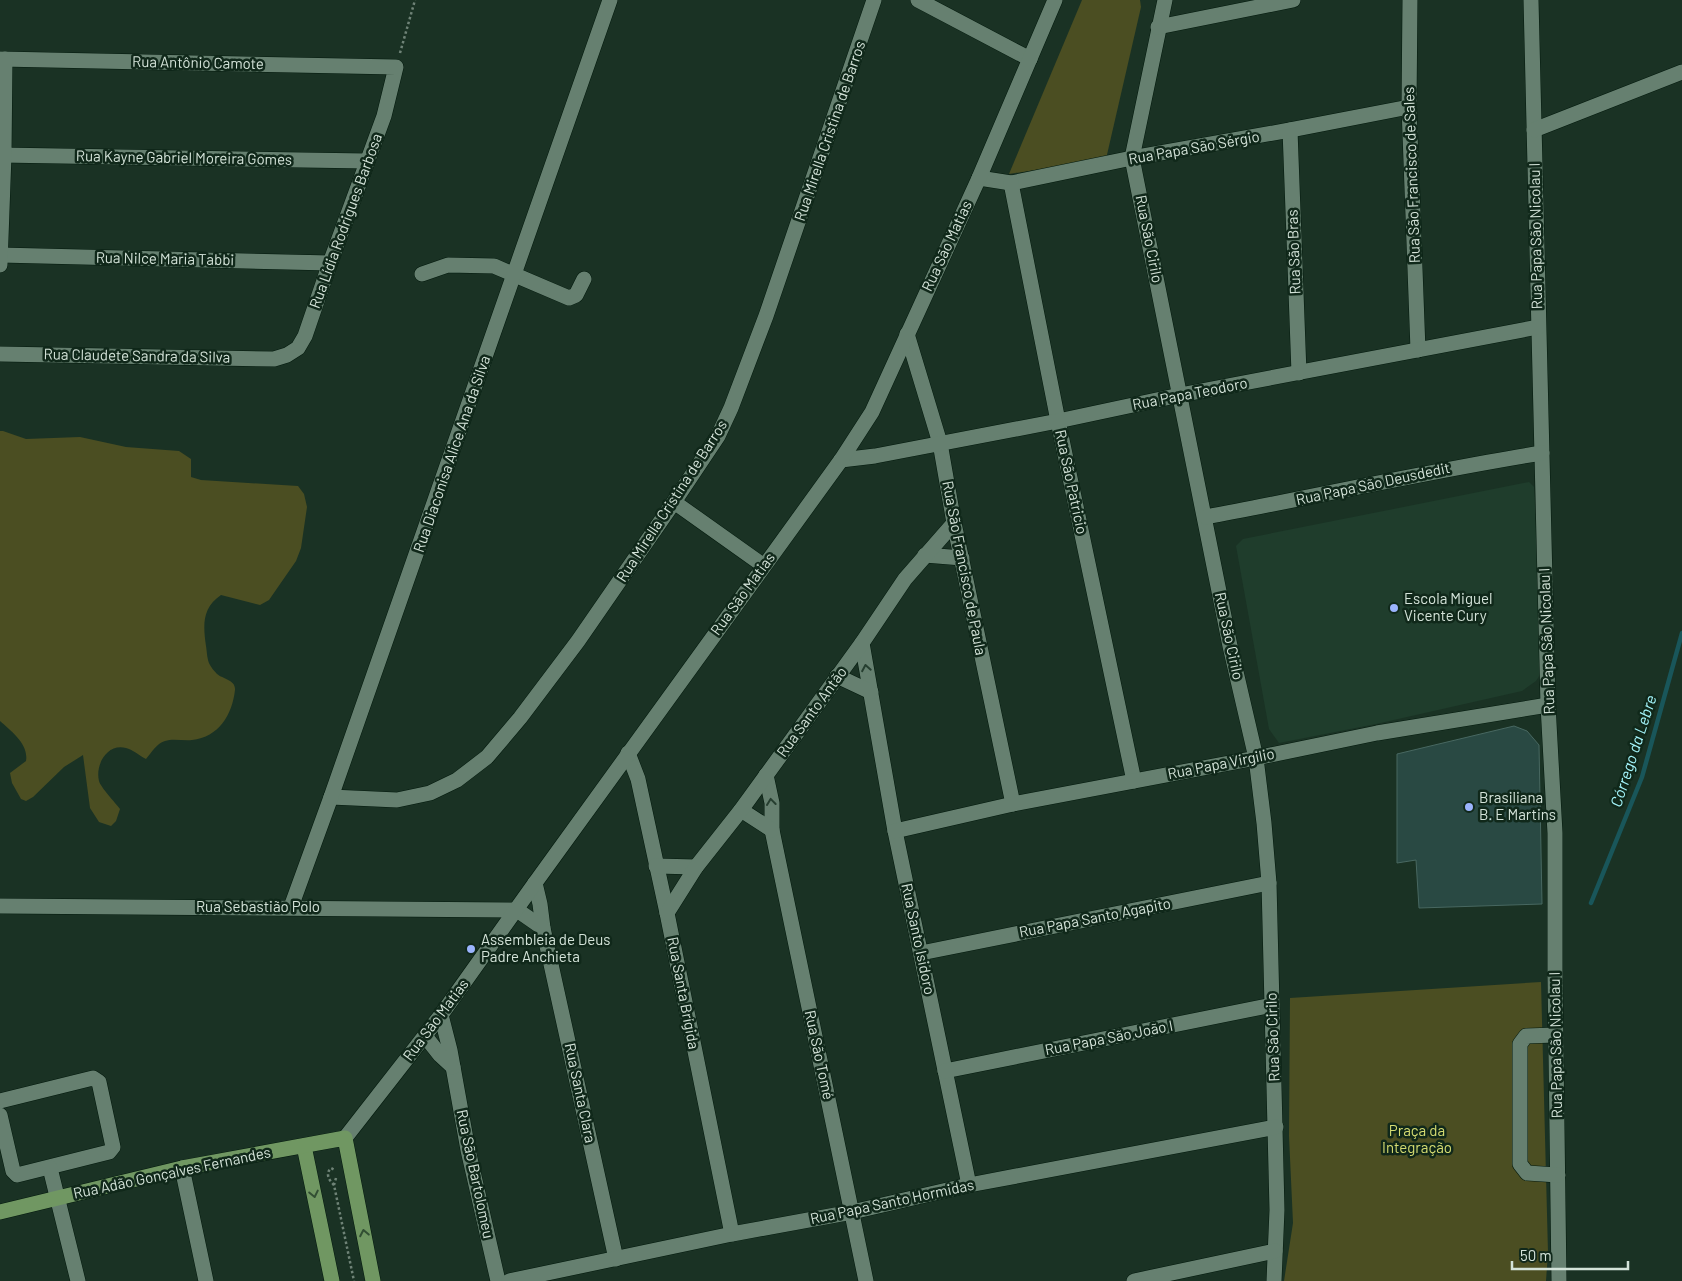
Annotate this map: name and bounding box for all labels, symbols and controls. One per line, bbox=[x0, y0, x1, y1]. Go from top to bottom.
street label: Rua Mirella Cristina de Barros bbox=[790, 38, 868, 223]
street label: Rua Antônio Camote bbox=[132, 52, 264, 72]
street label: Rua São Francisco de Sales bbox=[1399, 86, 1423, 264]
street label: Rua Papa São Sérgio bbox=[1127, 127, 1261, 167]
street label: Rua Lídia Rodrigues Barbosa bbox=[305, 131, 385, 311]
street label: Rua Kayne Gabriel Moreira Gomes bbox=[76, 146, 292, 168]
street label: Rua Papa São Nicolau I bbox=[1525, 163, 1545, 310]
street label: Rua São Cirilo bbox=[1133, 193, 1167, 284]
street label: Rua São Matias bbox=[917, 197, 975, 294]
street label: Rua São Bras bbox=[1283, 209, 1303, 295]
street label: Rua Nilce Maria Tabbi bbox=[96, 248, 234, 268]
street label: Rua Claudete Sandra da Silva bbox=[44, 344, 230, 366]
street label: Rua Diaconisa Alice Ana da Silva bbox=[409, 353, 493, 554]
street label: Rua Papa Teodoro bbox=[1131, 373, 1249, 413]
street label: Rua Mirella Cristina de Barros bbox=[612, 416, 730, 585]
street label: Rua São Patricio bbox=[1052, 428, 1092, 536]
street label: Rua Papa São Deusdedit bbox=[1294, 458, 1451, 508]
street label: Rua São Francisco de Paula bbox=[939, 479, 991, 657]
street label: Rua São Matias bbox=[706, 549, 778, 638]
street label: Rua Papa São Nicolau I bbox=[1534, 567, 1558, 715]
place label: Escola Miguel Vicente Cury bbox=[1404, 589, 1492, 624]
street label: Rua São Cirilo bbox=[1212, 590, 1248, 681]
marker: Escola Miguel Vicente Cury bbox=[1388, 602, 1400, 614]
street label: Rua Santo Antão bbox=[772, 663, 850, 760]
one-way arrow bbox=[862, 663, 872, 672]
water label: Córrego da Lebre bbox=[1605, 693, 1660, 809]
street label: Rua Papa Virgilio bbox=[1166, 744, 1276, 782]
place label: Brasiliana B. E Martins bbox=[1479, 788, 1556, 823]
one-way arrow bbox=[766, 798, 777, 806]
marker: Brasiliana B. E Martins bbox=[1463, 801, 1475, 813]
street label: Rua Santo Isidoro bbox=[898, 881, 940, 996]
street label: Rua Papa Santo Agapito bbox=[1017, 893, 1172, 941]
street label: Rua Sebastião Polo bbox=[196, 897, 320, 915]
place label: Assembleia de Deus Padre Anchieta bbox=[481, 930, 611, 965]
street label: Rua Santa Brígida bbox=[664, 935, 704, 1051]
marker: Assembleia de Deus Padre Anchieta bbox=[465, 943, 477, 955]
street label: Rua Papa São Nicolau I bbox=[1545, 972, 1565, 1119]
street label: Rua São Matias bbox=[399, 975, 472, 1064]
street label: Rua São Cirilo bbox=[1261, 992, 1283, 1082]
street label: Rua São Tomé bbox=[802, 1008, 838, 1101]
street label: Rua Papa São João I bbox=[1043, 1016, 1174, 1058]
street label: Rua Santa Clara bbox=[562, 1041, 600, 1144]
street label: Rua São Bartolomeu bbox=[454, 1108, 498, 1240]
park label: Praça da Integração bbox=[1382, 1121, 1452, 1156]
street label: Rua Adão Gonçalves Fernandes bbox=[71, 1142, 272, 1202]
street label: Rua Papa Santo Hormidas bbox=[808, 1175, 975, 1227]
one-way arrow bbox=[308, 1190, 318, 1199]
one-way arrow bbox=[359, 1229, 370, 1238]
scale bar bbox=[1512, 1238, 1628, 1270]
text: 50 m bbox=[1520, 1246, 1552, 1264]

